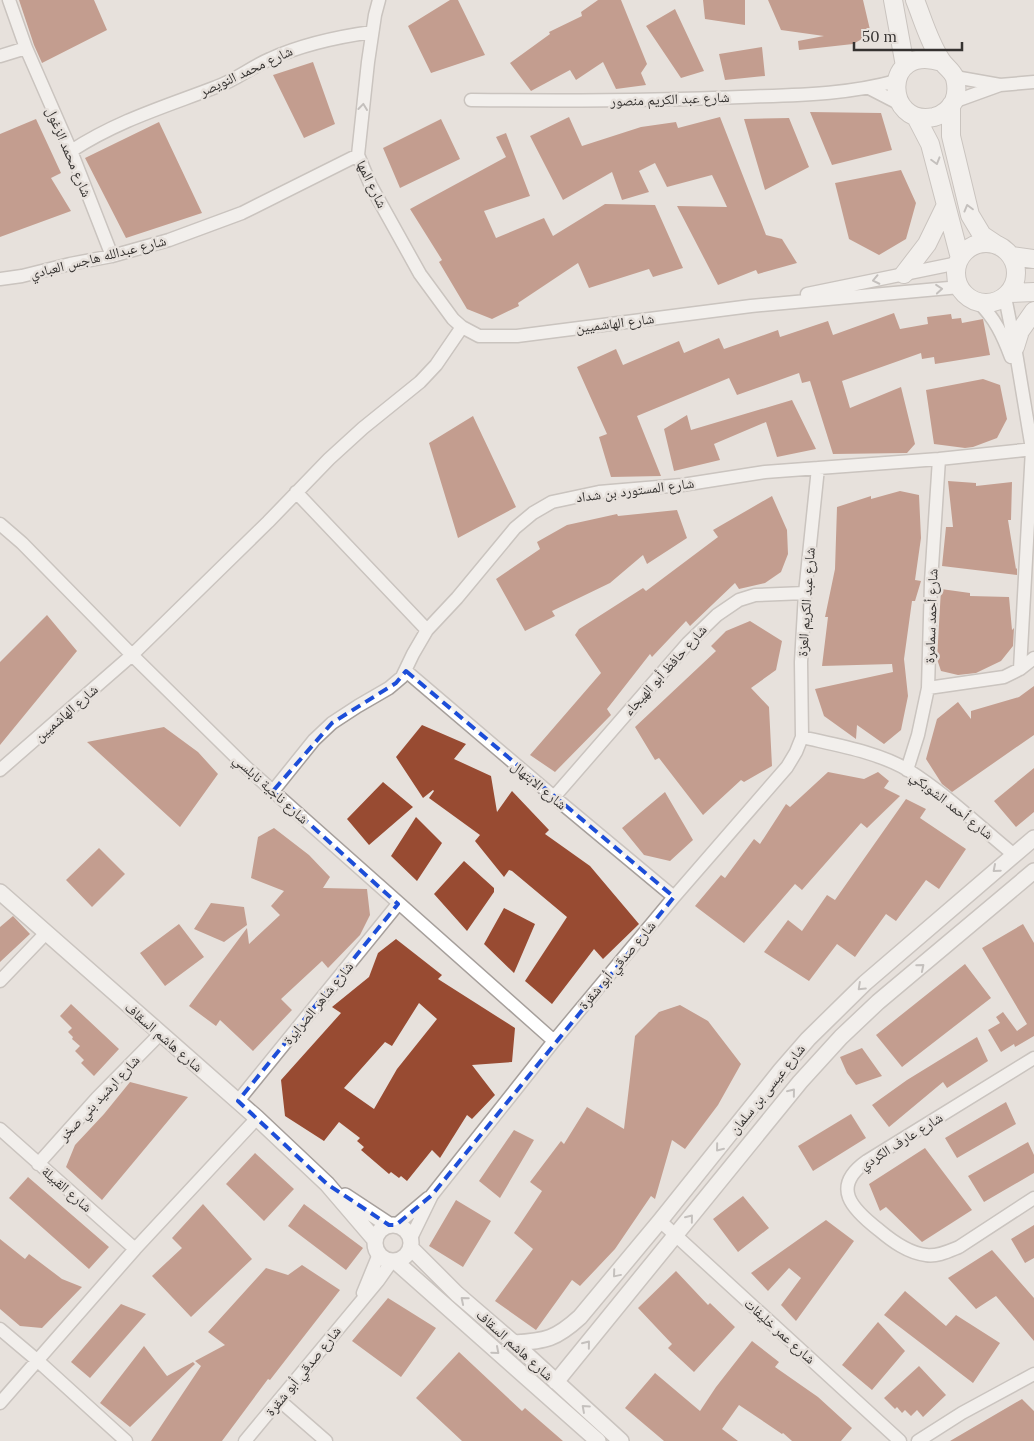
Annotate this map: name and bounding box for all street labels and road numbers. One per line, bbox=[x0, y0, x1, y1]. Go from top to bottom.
street label: شارع محمد النويصر bbox=[196, 42, 296, 102]
street label: شارع عبد الكريم منصور bbox=[609, 88, 730, 111]
street label: شارع محمد الزغول bbox=[41, 104, 96, 200]
street label: شارع المها bbox=[352, 157, 391, 211]
street label: شارع عبدالله هاجس العبادي bbox=[28, 231, 168, 285]
street label: شارع الهاشميين bbox=[575, 309, 655, 338]
street label: شارع المستورد بن شداد bbox=[575, 474, 695, 507]
street label: شارع عبد الكريم العزة bbox=[793, 547, 820, 657]
street label: شارع أحمد سمامرة bbox=[920, 568, 943, 664]
street label: شارع حافظ أبو الهيجاء bbox=[619, 621, 711, 720]
street label: شارع الهاشميين bbox=[30, 680, 102, 746]
street label: شارع ناجية نابلسي bbox=[228, 750, 312, 829]
street label: شارع الابتهال bbox=[507, 757, 570, 814]
street label: شارع أحمد الشوبكي bbox=[905, 767, 997, 845]
street label: شارع صدقي أبو شقرة bbox=[575, 917, 661, 1015]
street label: شارع شاهر الصرايرة bbox=[279, 958, 358, 1049]
street label: شارع هاشم السقاف bbox=[121, 998, 207, 1077]
street label: شارع عيسى بن سلمان bbox=[725, 1040, 810, 1138]
street label: شارع ارشيد بني صخر bbox=[54, 1051, 145, 1147]
street label: شارع عارف الكردي bbox=[856, 1108, 947, 1176]
street label: شارع القبيلة bbox=[37, 1162, 96, 1217]
street label: شارع عمر خليفات bbox=[740, 1294, 819, 1368]
street label: شارع هاشم السقاف bbox=[472, 1306, 557, 1385]
street label: شارع صدقي أبو شقرة bbox=[261, 1322, 347, 1421]

